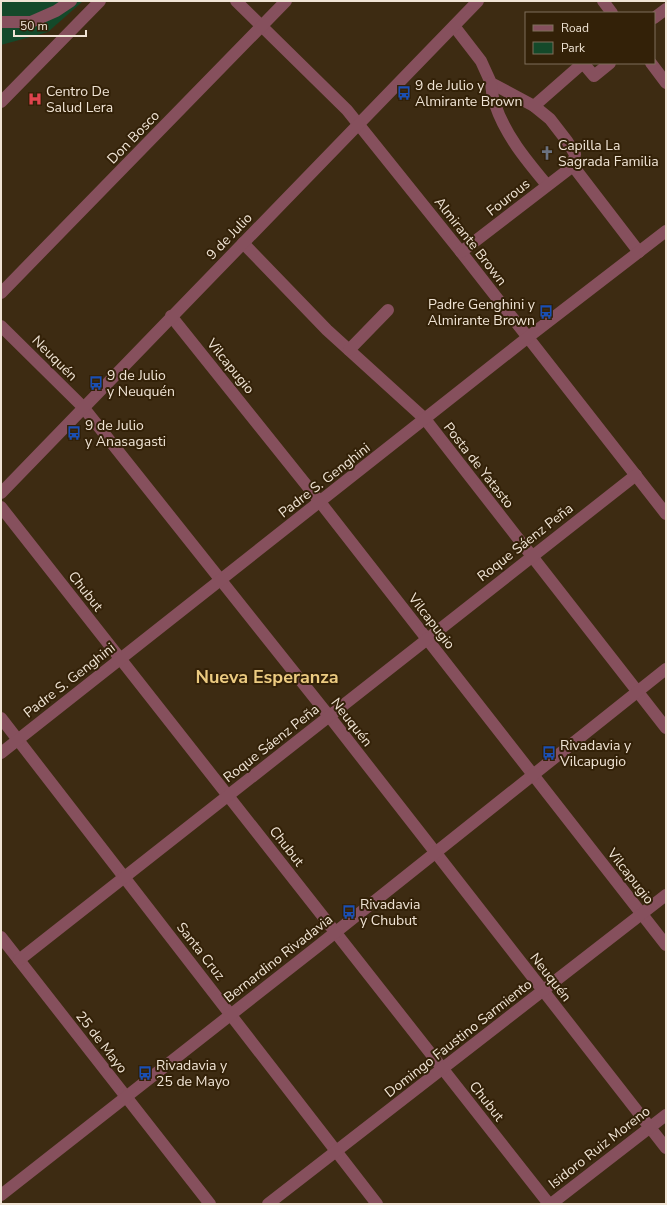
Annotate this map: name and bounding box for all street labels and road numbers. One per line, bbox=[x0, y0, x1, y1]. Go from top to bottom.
street label: Don Bosco bbox=[103, 106, 164, 168]
street label: Fourous bbox=[483, 174, 534, 220]
street label: Almirante Brown bbox=[430, 193, 511, 290]
street label: 9 de Julio bbox=[202, 208, 257, 264]
street label: Neuquén bbox=[28, 331, 82, 385]
street label: Vilcapugio bbox=[202, 334, 259, 398]
street label: Posta de Yatasto bbox=[439, 418, 518, 512]
street label: Padre S. Genghini bbox=[275, 439, 374, 522]
street label: Roque Sáenz Peña bbox=[473, 499, 577, 586]
street label: Chubut bbox=[64, 567, 107, 615]
street label: Vilcapugio bbox=[403, 589, 460, 653]
street label: Padre S. Genghini bbox=[20, 639, 119, 722]
street label: Neuquén bbox=[327, 694, 377, 751]
street label: Roque Sáenz Peña bbox=[219, 700, 323, 787]
street label: Chubut bbox=[265, 822, 308, 870]
street label: Vilcapugio bbox=[602, 844, 659, 908]
street label: Bernardino Rivadavia bbox=[220, 910, 337, 1007]
street label: Santa Cruz bbox=[172, 918, 230, 985]
street label: Neuquén bbox=[526, 949, 576, 1006]
street label: Domingo Faustino Sarmiento bbox=[381, 975, 536, 1102]
street label: 25 de Mayo bbox=[71, 1007, 132, 1077]
street label: Chubut bbox=[465, 1077, 508, 1125]
street label: Isidoro Ruiz Moreno bbox=[545, 1102, 654, 1193]

